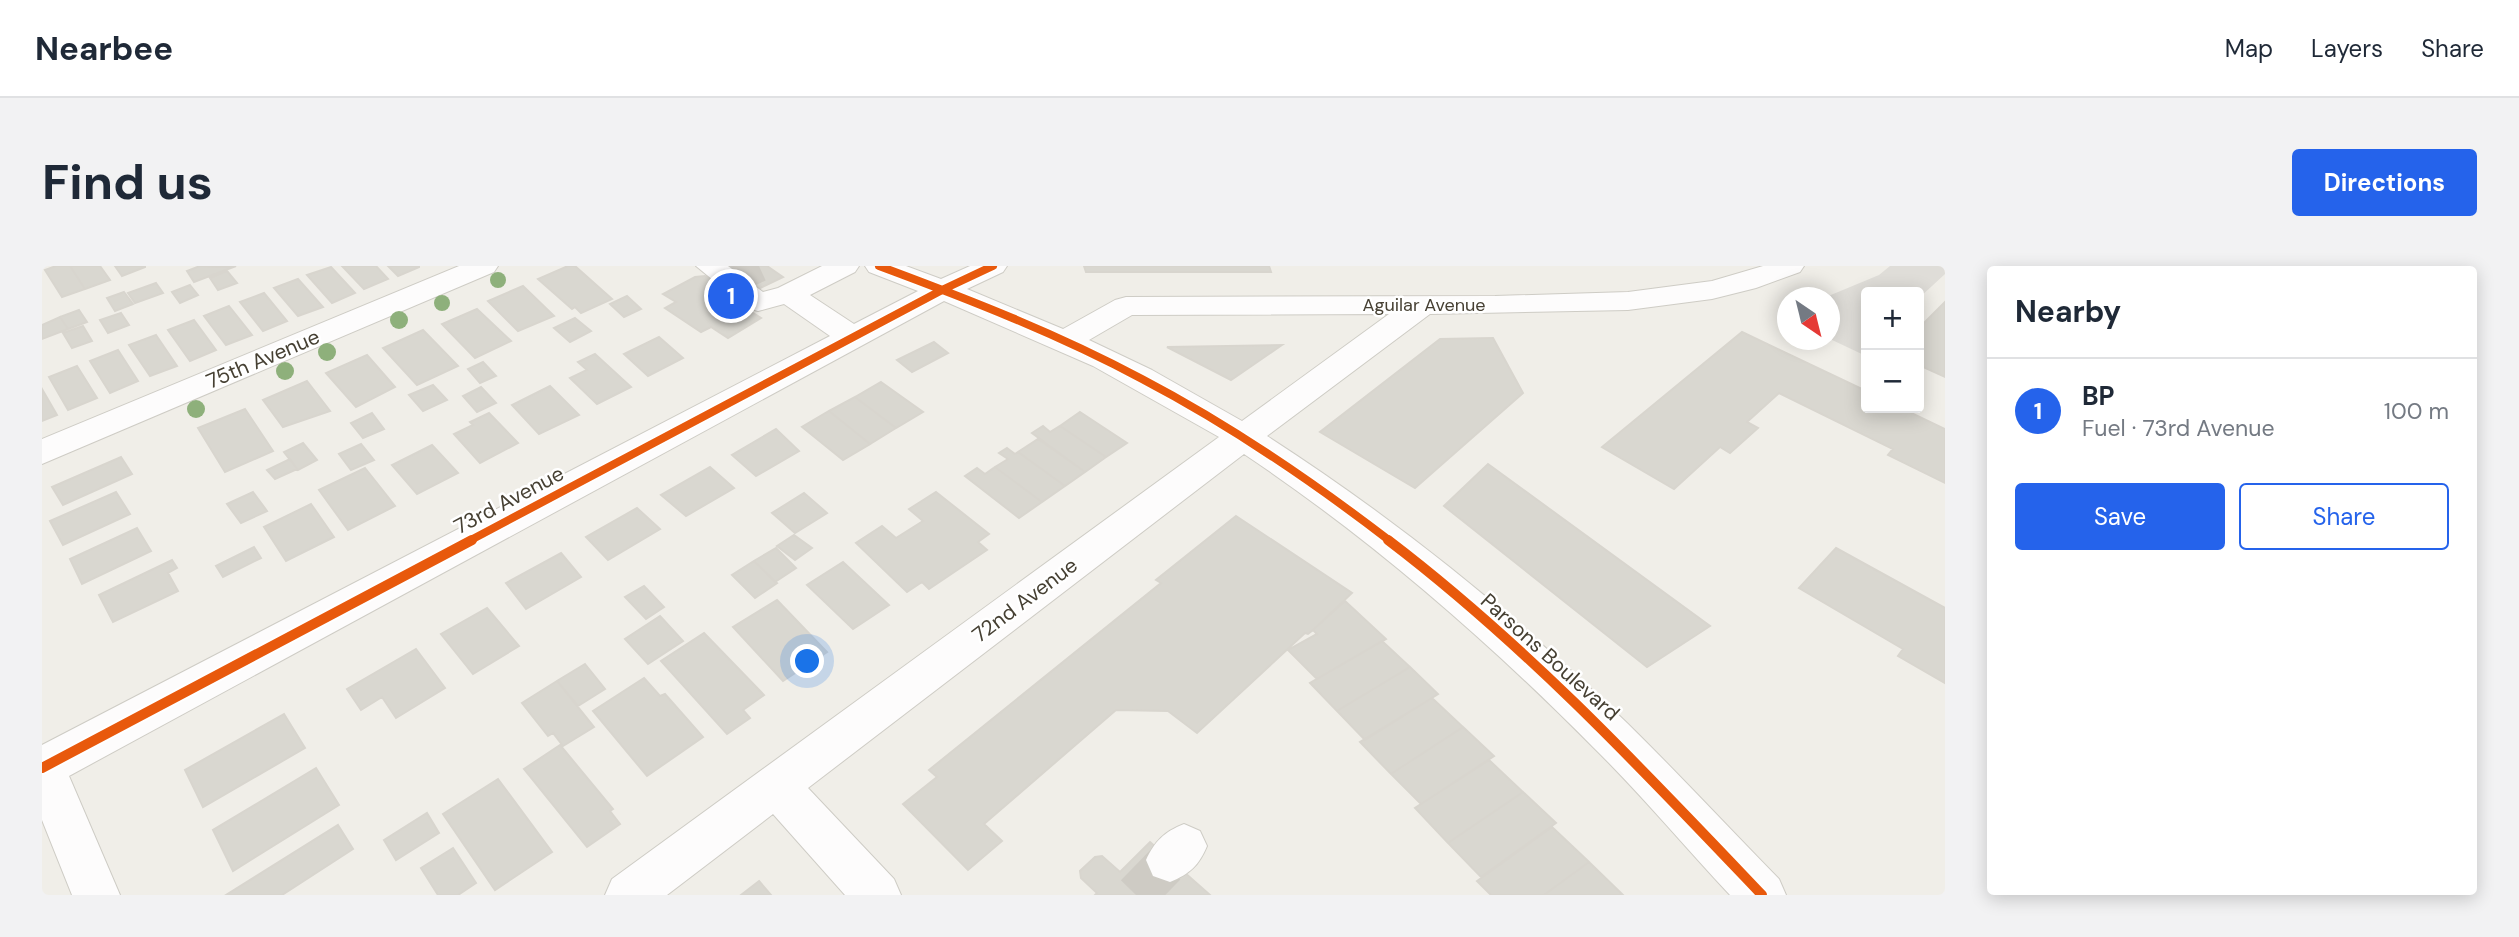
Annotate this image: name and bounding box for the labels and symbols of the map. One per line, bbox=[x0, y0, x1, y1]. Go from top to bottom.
pin: 1 bbox=[708, 270, 754, 322]
north arrow bbox=[1777, 287, 1840, 350]
street label: Aguilar Avenue bbox=[1362, 293, 1486, 317]
street label: 75th Avenue bbox=[202, 323, 324, 395]
street label: 73rd Avenue bbox=[449, 459, 569, 541]
street label: 72nd Avenue bbox=[967, 551, 1083, 649]
street label: Parsons Boulevard bbox=[1475, 587, 1625, 727]
your location bbox=[790, 644, 824, 678]

